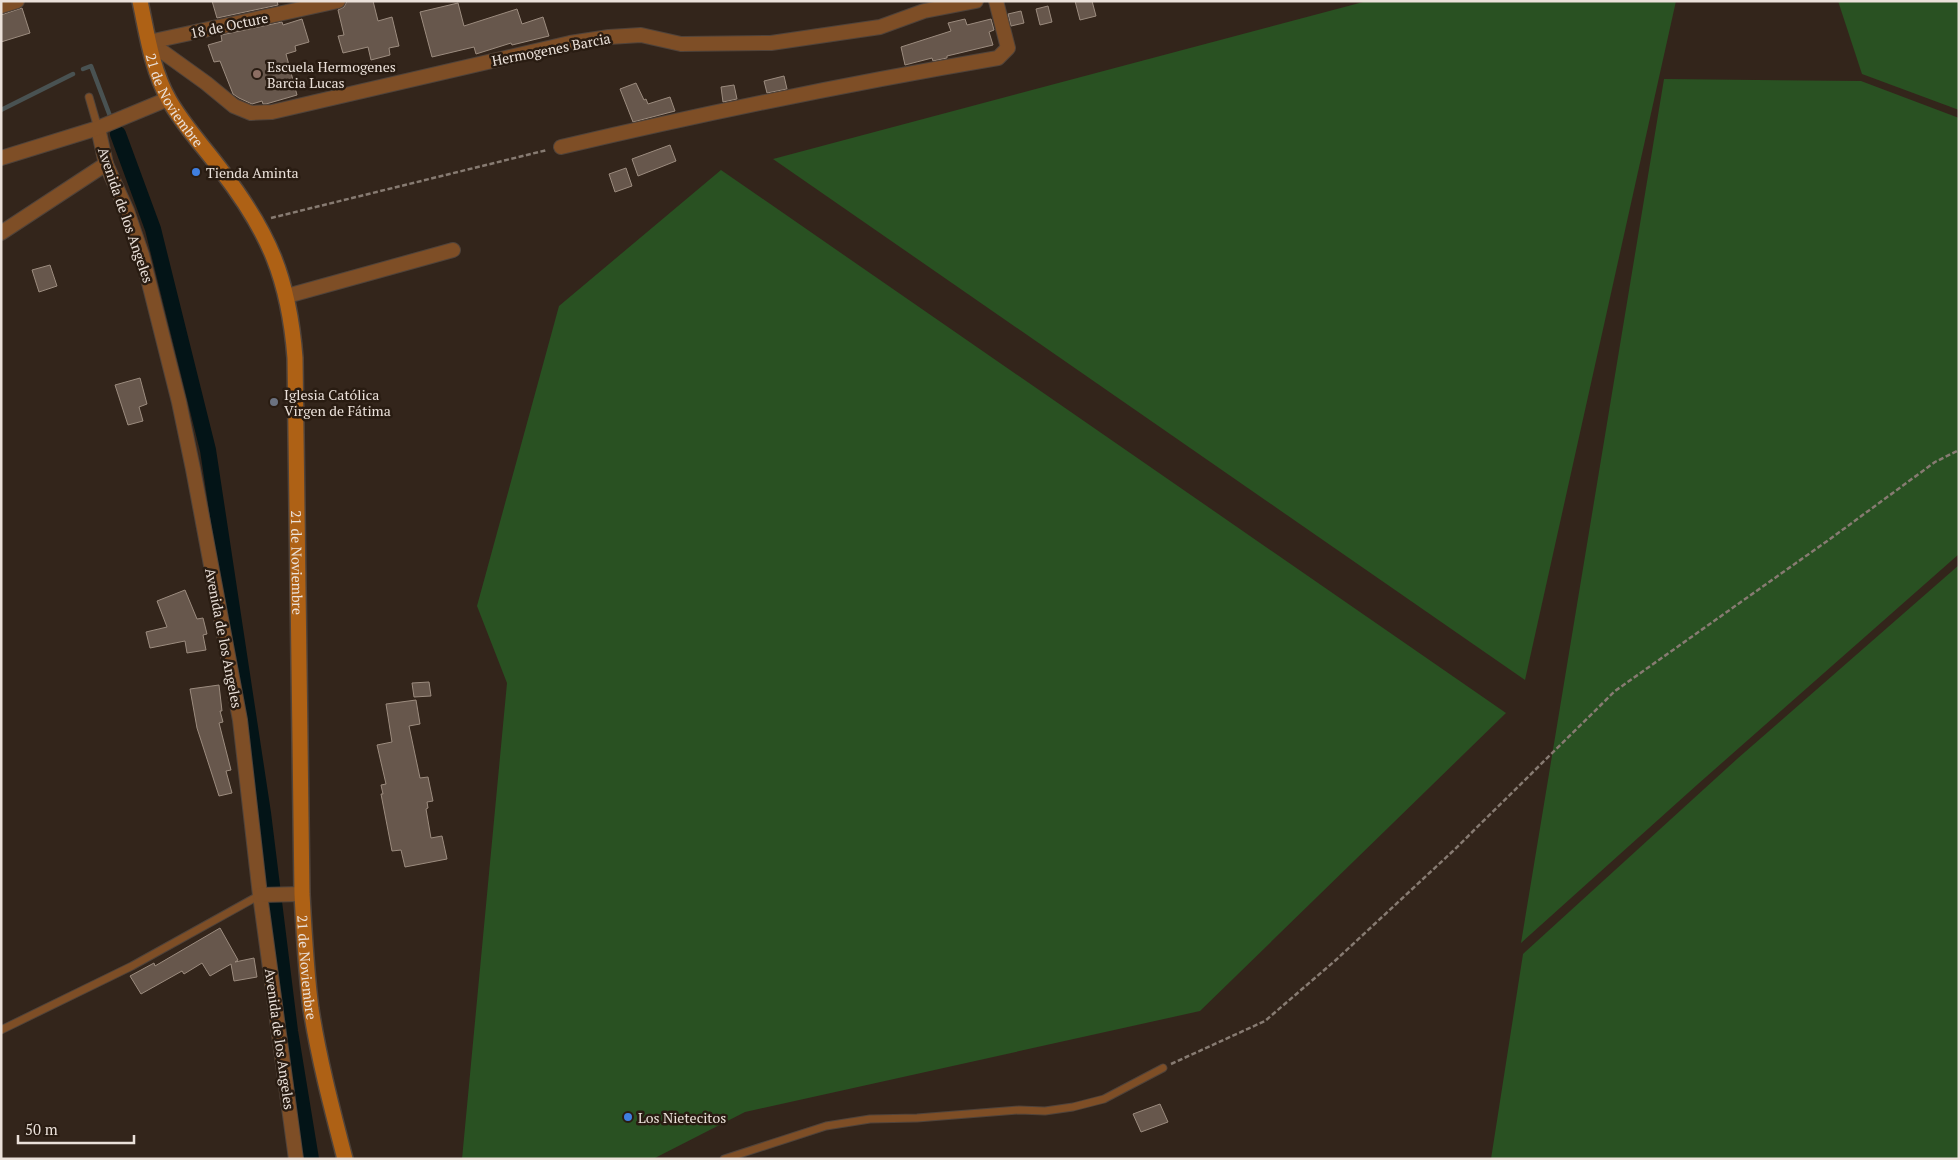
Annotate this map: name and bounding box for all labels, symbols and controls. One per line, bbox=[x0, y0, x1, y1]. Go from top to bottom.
street label: 18 de Octure bbox=[188, 7, 270, 43]
street label: Hermogenes Barcia bbox=[490, 28, 612, 70]
street label: 21 de Noviembre bbox=[142, 51, 208, 150]
place label: Escuela Hermogenes Barcia Lucas bbox=[267, 57, 396, 92]
marker: Escuela Hermogenes Barcia Lucas bbox=[251, 68, 263, 80]
street label: Avenida de los Angeles bbox=[94, 145, 158, 285]
place label: Tienda Aminta bbox=[206, 163, 299, 182]
marker: Tienda Aminta bbox=[190, 166, 202, 178]
place label: Iglesia Católica Virgen de Fátima bbox=[284, 385, 391, 420]
marker: Iglesia Católica Virgen de Fátima bbox=[268, 396, 280, 408]
street label: 21 de Noviembre bbox=[287, 510, 308, 615]
street label: Avenida de los Angeles bbox=[201, 566, 247, 710]
street label: 21 de Noviembre bbox=[294, 914, 322, 1021]
street label: Avenida de los Angeles bbox=[261, 967, 299, 1111]
place label: Los Nietecitos bbox=[638, 1108, 726, 1127]
marker: Los Nietecitos bbox=[622, 1111, 634, 1123]
scale bar bbox=[18, 1112, 134, 1144]
text: 50 m bbox=[25, 1119, 58, 1139]

